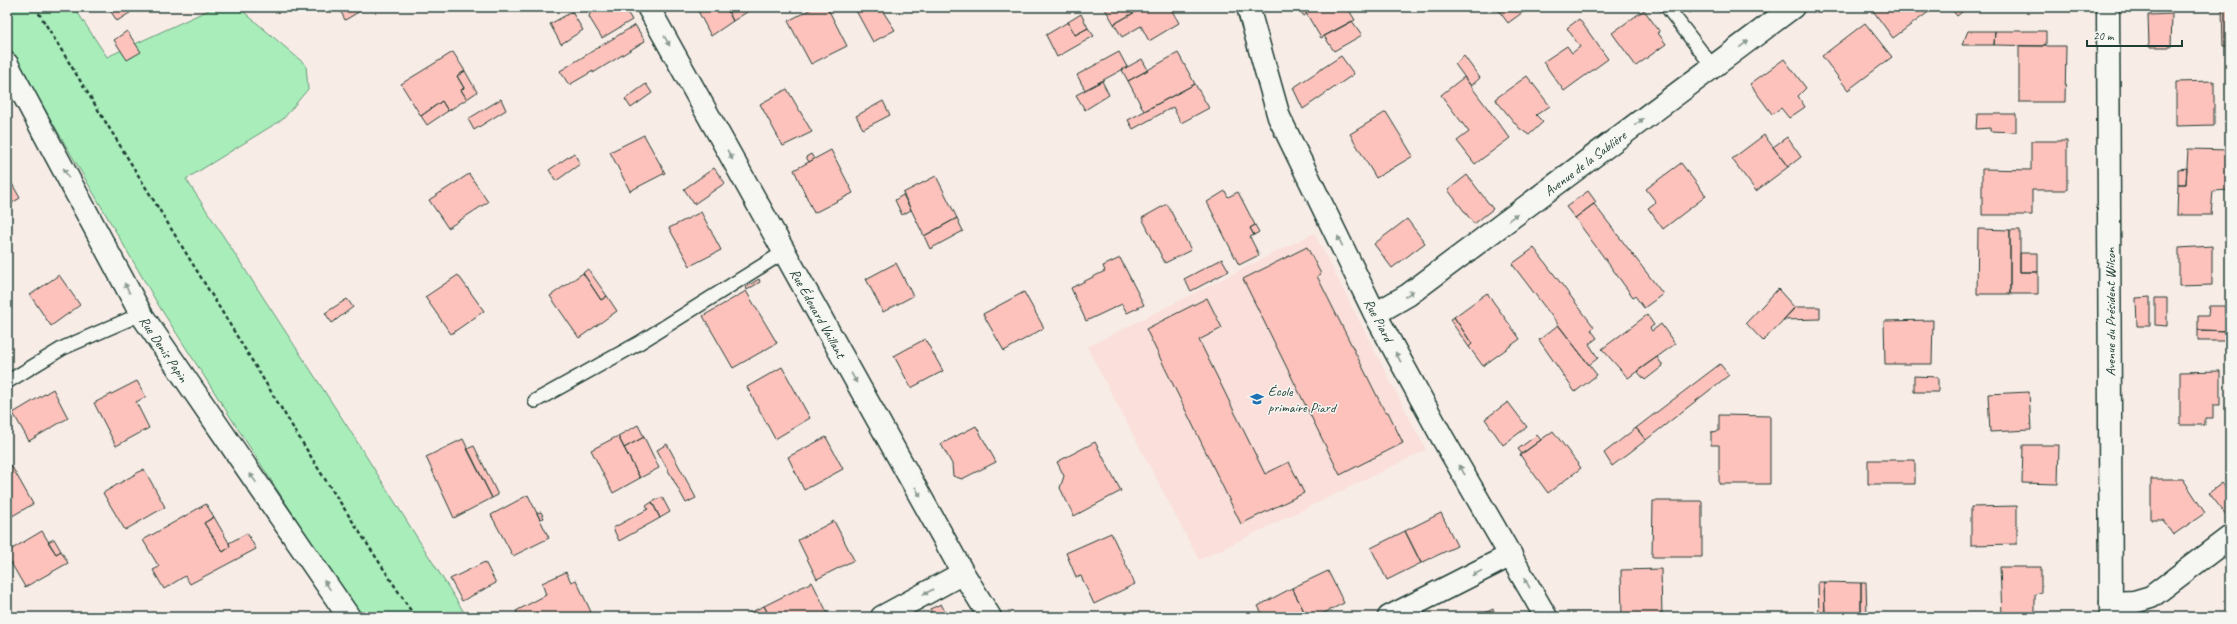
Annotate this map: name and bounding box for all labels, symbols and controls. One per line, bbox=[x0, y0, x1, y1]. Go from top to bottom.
scale bar bbox=[2087, 22, 2182, 48]
text: 20 m bbox=[2093, 28, 2115, 44]
one-way arrow bbox=[663, 35, 670, 47]
one-way arrow bbox=[1738, 40, 1749, 48]
one-way arrow bbox=[1634, 118, 1645, 126]
street label: Avenue de la Sablière bbox=[1541, 126, 1631, 200]
one-way arrow bbox=[727, 149, 733, 161]
one-way arrow bbox=[62, 167, 69, 179]
one-way arrow bbox=[1508, 213, 1518, 221]
one-way arrow bbox=[1337, 235, 1343, 247]
street label: Avenue du Président Wilson bbox=[2102, 247, 2119, 376]
street label: Rue Édouard Vaillant bbox=[786, 266, 850, 362]
one-way arrow bbox=[123, 282, 130, 294]
one-way arrow bbox=[1403, 290, 1414, 298]
street label: Rue Piard bbox=[1360, 296, 1398, 347]
street label: Rue Denis Papin bbox=[135, 313, 192, 386]
one-way arrow bbox=[1395, 351, 1402, 363]
one-way arrow bbox=[851, 372, 858, 384]
place label: École primaire Piard bbox=[1268, 383, 1338, 416]
school or university icon: École primaire Piard bbox=[1249, 391, 1265, 407]
one-way arrow bbox=[1458, 464, 1465, 476]
one-way arrow bbox=[249, 472, 257, 483]
one-way arrow bbox=[914, 486, 921, 498]
one-way arrow bbox=[1471, 569, 1482, 576]
one-way arrow bbox=[1523, 577, 1530, 589]
one-way arrow bbox=[323, 579, 331, 590]
one-way arrow bbox=[923, 589, 934, 595]

